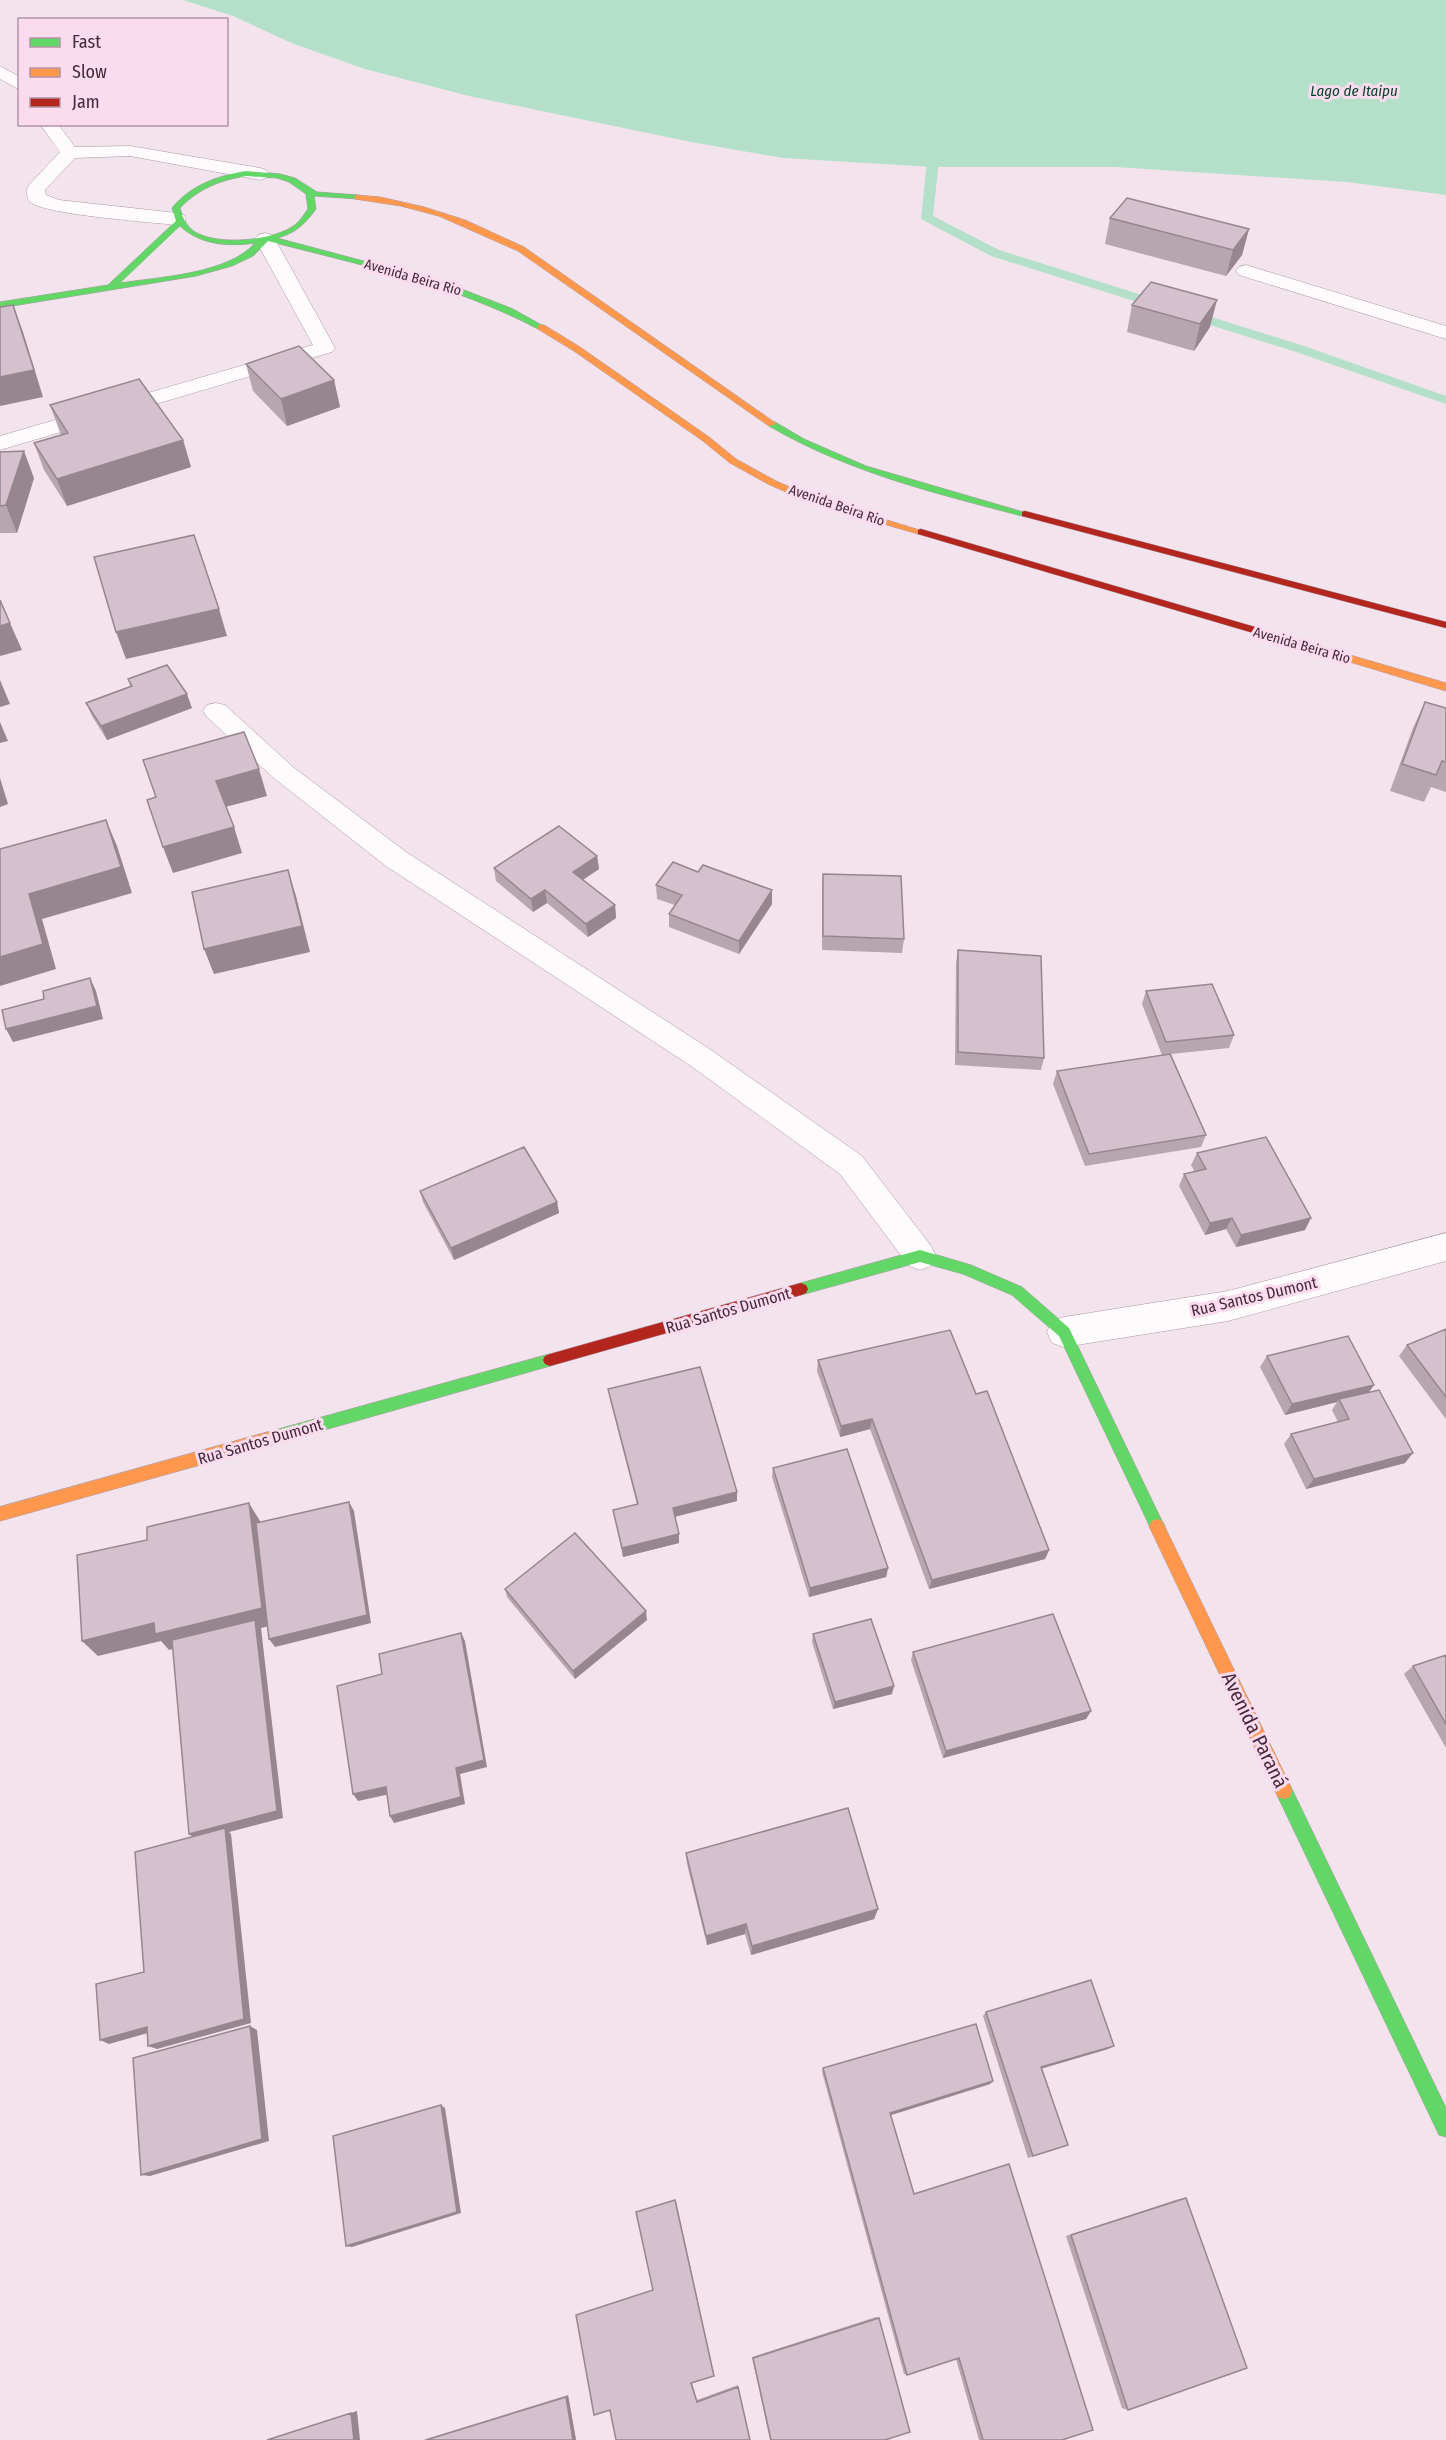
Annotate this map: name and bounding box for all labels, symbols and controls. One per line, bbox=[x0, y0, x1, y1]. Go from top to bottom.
legend bbox=[18, 18, 228, 126]
text: Fast bbox=[72, 31, 101, 53]
text: Slow bbox=[72, 61, 107, 83]
water label: Lago de Itaipu bbox=[1310, 82, 1398, 100]
text: Jam bbox=[72, 91, 100, 113]
street label: Avenida Beira Rio bbox=[362, 255, 463, 299]
street label: Avenida Beira Rio bbox=[787, 481, 887, 530]
street label: Avenida Beira Rio bbox=[1251, 623, 1352, 667]
street label: Rua Santos Dumont bbox=[1189, 1273, 1320, 1320]
street label: Rua Santos Dumont bbox=[664, 1283, 793, 1337]
street label: Rua Santos Dumont bbox=[196, 1414, 325, 1468]
street label: Avenida Paraná bbox=[1217, 1668, 1293, 1792]

